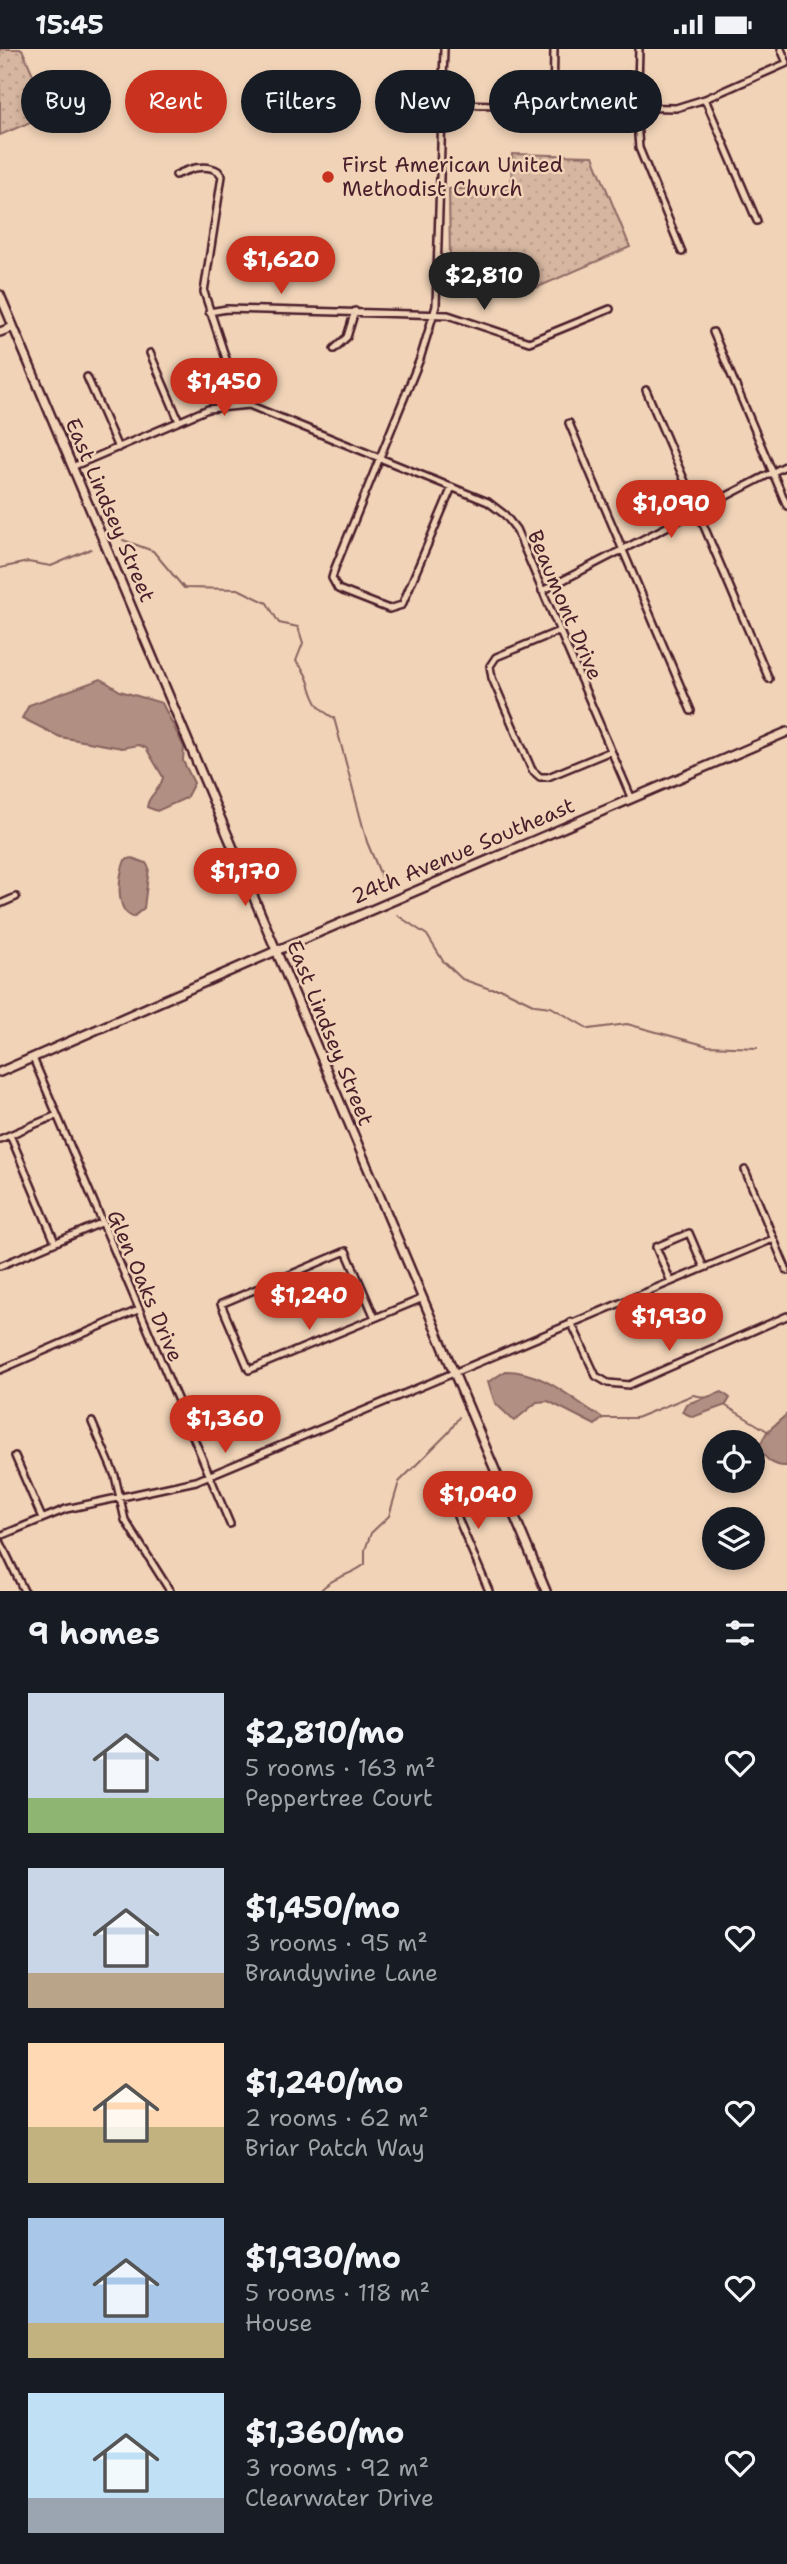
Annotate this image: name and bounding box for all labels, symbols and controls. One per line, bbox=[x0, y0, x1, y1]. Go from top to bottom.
text: 15:45 bbox=[35, 7, 104, 42]
chip: Buy bbox=[21, 70, 111, 133]
chip: Rent bbox=[125, 70, 227, 133]
chip: Filters bbox=[241, 70, 361, 133]
chip: New bbox=[375, 70, 475, 133]
chip: Apartment bbox=[489, 70, 662, 133]
place label: First American United Methodist Church bbox=[342, 151, 563, 203]
marker: First American United Methodist Church bbox=[320, 169, 336, 185]
pin: $1,620 bbox=[224, 237, 338, 296]
text: $1,620 bbox=[242, 244, 320, 274]
pin: $2,810 bbox=[427, 253, 541, 312]
text: $2,810 bbox=[445, 260, 523, 290]
pin: $1,450 bbox=[167, 359, 281, 418]
text: $1,450 bbox=[186, 366, 262, 396]
street label: East Lindsey Street bbox=[59, 414, 161, 606]
pin: $1,090 bbox=[614, 481, 728, 540]
text: $1,090 bbox=[632, 488, 710, 518]
street label: Beaumont Drive bbox=[521, 526, 609, 684]
street label: 24th Avenue Southeast bbox=[347, 791, 579, 911]
pin: $1,170 bbox=[188, 849, 302, 908]
text: $1,170 bbox=[210, 856, 280, 886]
street label: East Lindsey Street bbox=[280, 936, 380, 1130]
street label: Glen Oaks Drive bbox=[100, 1206, 190, 1366]
pin: $1,240 bbox=[252, 1273, 366, 1332]
text: $1,240 bbox=[270, 1280, 348, 1310]
pin: $1,930 bbox=[612, 1293, 726, 1353]
text: $1,930 bbox=[631, 1301, 707, 1331]
pin: $1,360 bbox=[168, 1395, 282, 1455]
text: $1,360 bbox=[186, 1403, 264, 1433]
map controls bbox=[702, 1430, 765, 1570]
button: locate bbox=[702, 1430, 765, 1493]
pin: $1,040 bbox=[421, 1471, 535, 1531]
text: $1,040 bbox=[439, 1479, 517, 1509]
button: layers bbox=[702, 1507, 765, 1570]
text: 9 homes bbox=[28, 1613, 160, 1654]
icon: filters bbox=[721, 1614, 759, 1652]
text: $2,810/mo bbox=[245, 1712, 405, 1753]
icon: home bbox=[84, 1721, 168, 1805]
icon: heart bbox=[721, 1744, 759, 1782]
text: 5 rooms · 163 m² bbox=[245, 1753, 436, 1783]
text: Peppertree Court bbox=[245, 1783, 433, 1813]
text: $1,450/mo bbox=[245, 1887, 400, 1928]
icon: home bbox=[84, 1896, 168, 1980]
icon: heart bbox=[721, 1919, 759, 1957]
text: 3 rooms · 95 m² bbox=[245, 1928, 428, 1958]
text: Brandywine Lane bbox=[245, 1958, 438, 1988]
text: $1,240/mo bbox=[245, 2062, 403, 2103]
icon: home bbox=[84, 2071, 168, 2155]
icon: heart bbox=[721, 2094, 759, 2132]
text: 2 rooms · 62 m² bbox=[245, 2103, 429, 2133]
text: Briar Patch Way bbox=[245, 2133, 425, 2163]
text: $1,930/mo bbox=[245, 2237, 401, 2278]
icon: home bbox=[84, 2246, 168, 2330]
icon: heart bbox=[721, 2269, 759, 2307]
text: 5 rooms · 118 m² bbox=[245, 2278, 430, 2308]
text: House bbox=[245, 2308, 313, 2338]
text: $1,360/mo bbox=[245, 2412, 405, 2453]
icon: home bbox=[84, 2421, 168, 2505]
icon: heart bbox=[721, 2444, 759, 2482]
text: 3 rooms · 92 m² bbox=[245, 2453, 429, 2483]
text: Clearwater Drive bbox=[245, 2483, 434, 2513]

